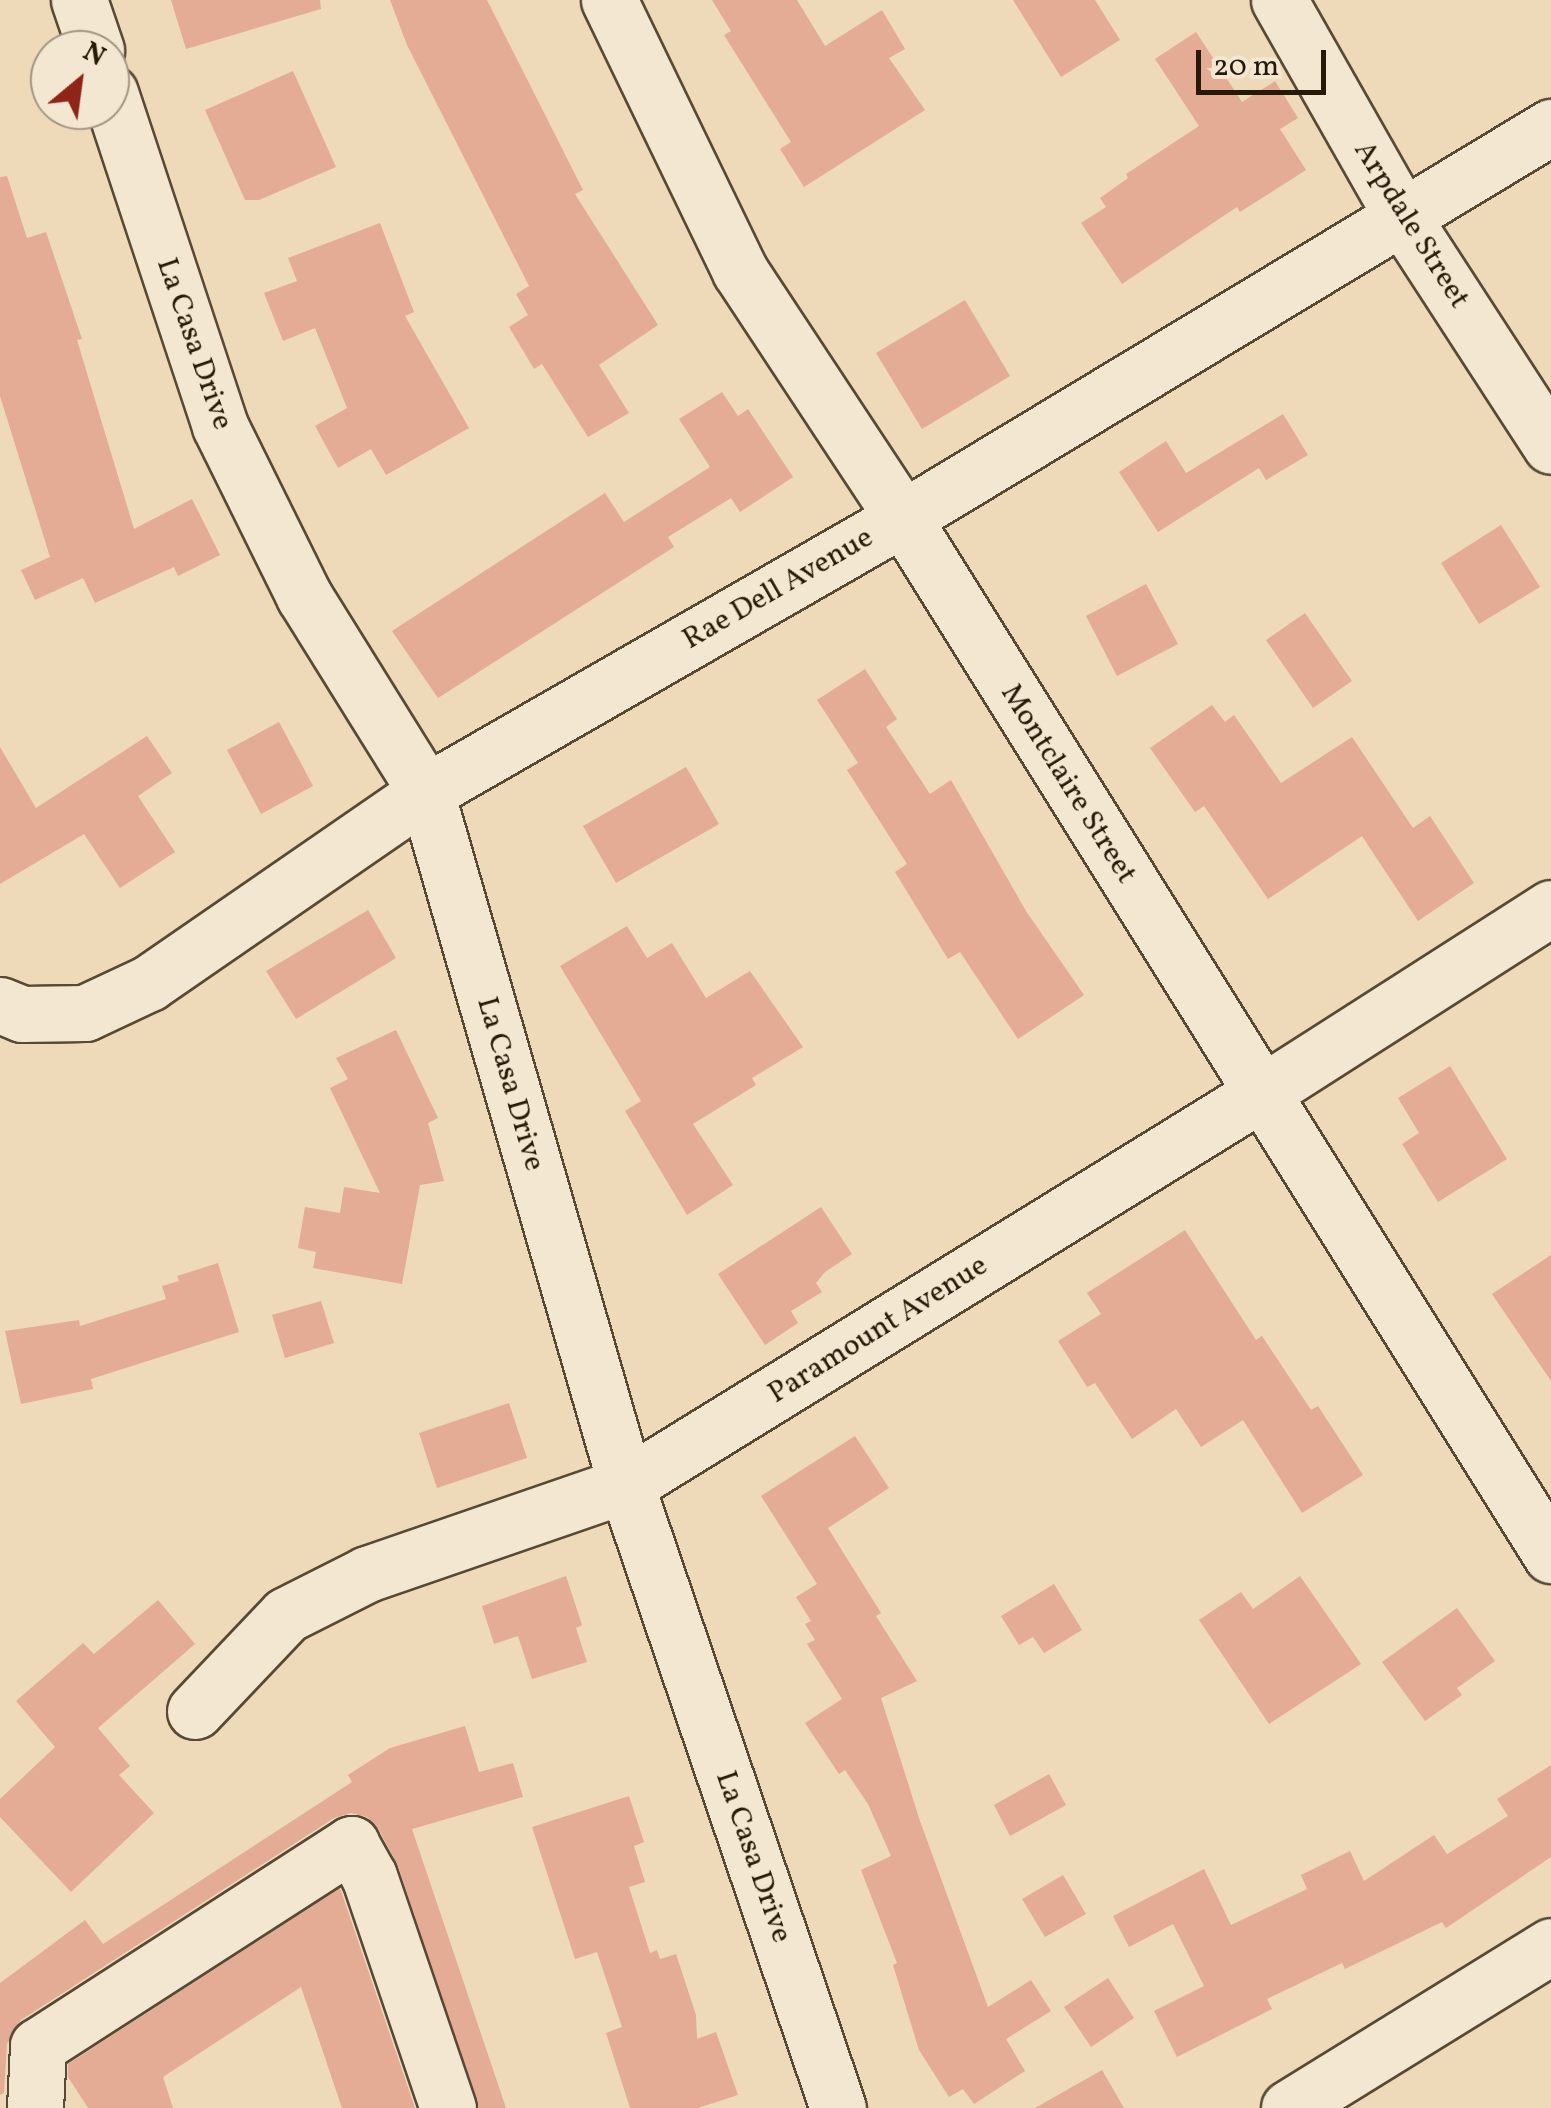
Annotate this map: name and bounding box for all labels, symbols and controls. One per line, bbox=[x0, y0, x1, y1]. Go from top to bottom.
north arrow bbox=[30, 30, 130, 130]
scale bar bbox=[1201, 30, 1331, 92]
text: N bbox=[75, 33, 112, 77]
text: 20 m bbox=[1213, 46, 1279, 88]
street label: Arpdale Street bbox=[1345, 135, 1477, 315]
street label: La Casa Drive bbox=[148, 253, 240, 435]
street label: Rae Dell Avenue bbox=[676, 520, 880, 658]
street label: Montclaire Street bbox=[992, 678, 1144, 890]
street label: La Casa Drive bbox=[468, 993, 552, 1175]
street label: Paramount Avenue bbox=[762, 1248, 994, 1412]
street label: La Casa Drive bbox=[707, 1766, 799, 1948]

